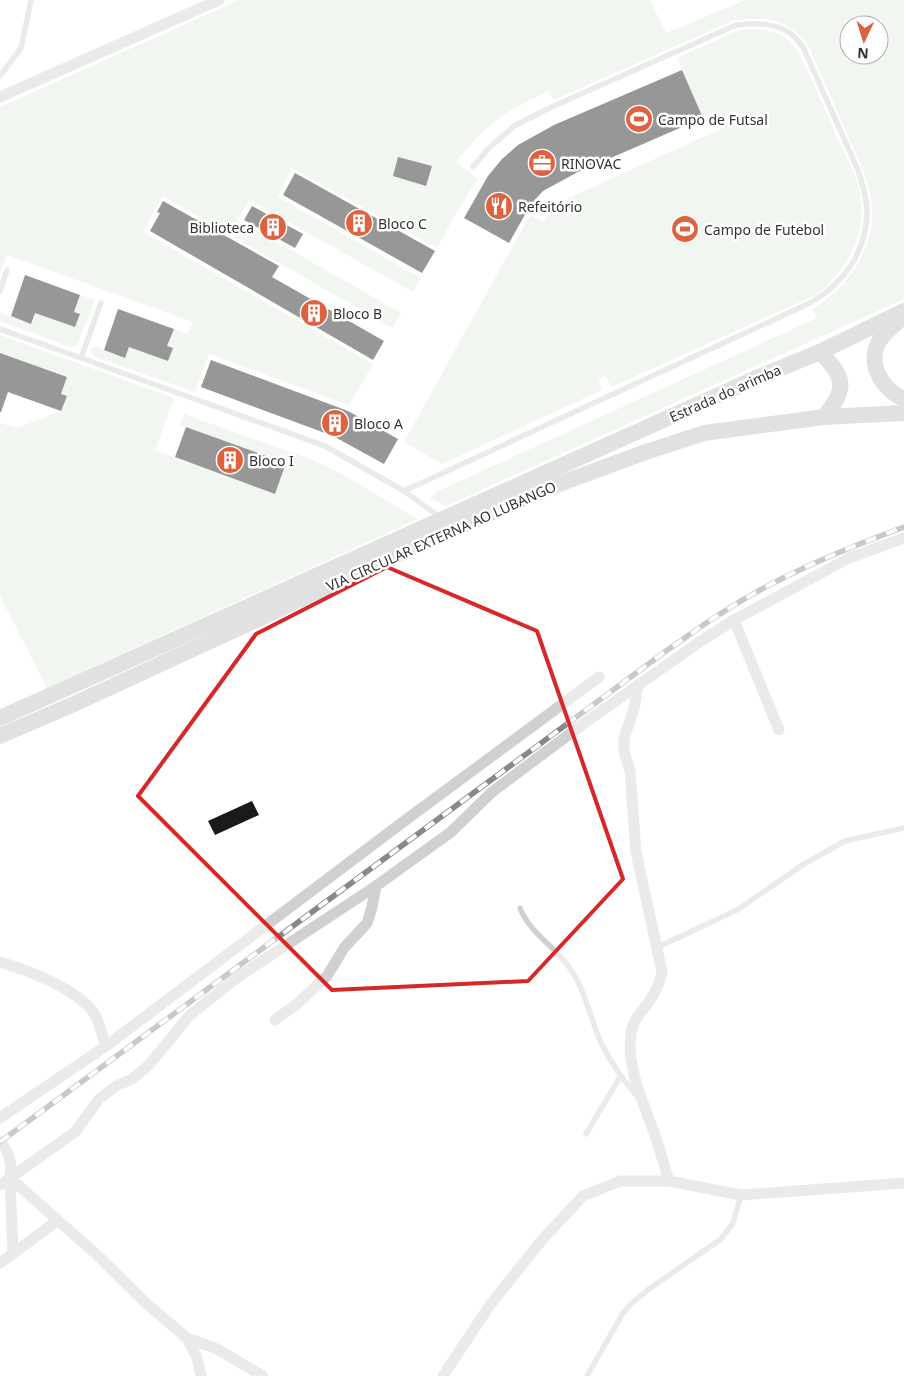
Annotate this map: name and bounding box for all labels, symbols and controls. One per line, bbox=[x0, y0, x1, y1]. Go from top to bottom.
north arrow bbox=[839, 15, 889, 65]
text: N bbox=[857, 44, 869, 63]
sports icon: Campo de Futsal bbox=[624, 104, 654, 134]
place label: Campo de Futsal bbox=[658, 110, 768, 129]
office icon: RINOVAC bbox=[527, 148, 557, 178]
place label: RINOVAC bbox=[561, 154, 621, 173]
restaurant icon: Refeitório bbox=[484, 191, 514, 221]
place label: Refeitório bbox=[518, 197, 582, 216]
building icon: Bloco C bbox=[344, 208, 374, 238]
building icon: Biblioteca bbox=[258, 212, 288, 242]
place label: Bloco C bbox=[378, 214, 427, 233]
sports icon: Campo de Futebol bbox=[670, 214, 700, 244]
place label: Biblioteca bbox=[189, 218, 254, 237]
place label: Campo de Futebol bbox=[704, 220, 824, 239]
building icon: Bloco B bbox=[299, 298, 329, 328]
place label: Bloco B bbox=[333, 304, 382, 323]
street label: Estrada do arimba bbox=[666, 360, 784, 426]
building icon: Bloco A bbox=[320, 408, 350, 438]
place label: Bloco A bbox=[354, 414, 403, 433]
building icon: Bloco I bbox=[215, 445, 245, 475]
place label: Bloco I bbox=[249, 451, 294, 470]
street label: VIA CIRCULAR EXTERNA AO LUBANGO bbox=[323, 477, 559, 595]

